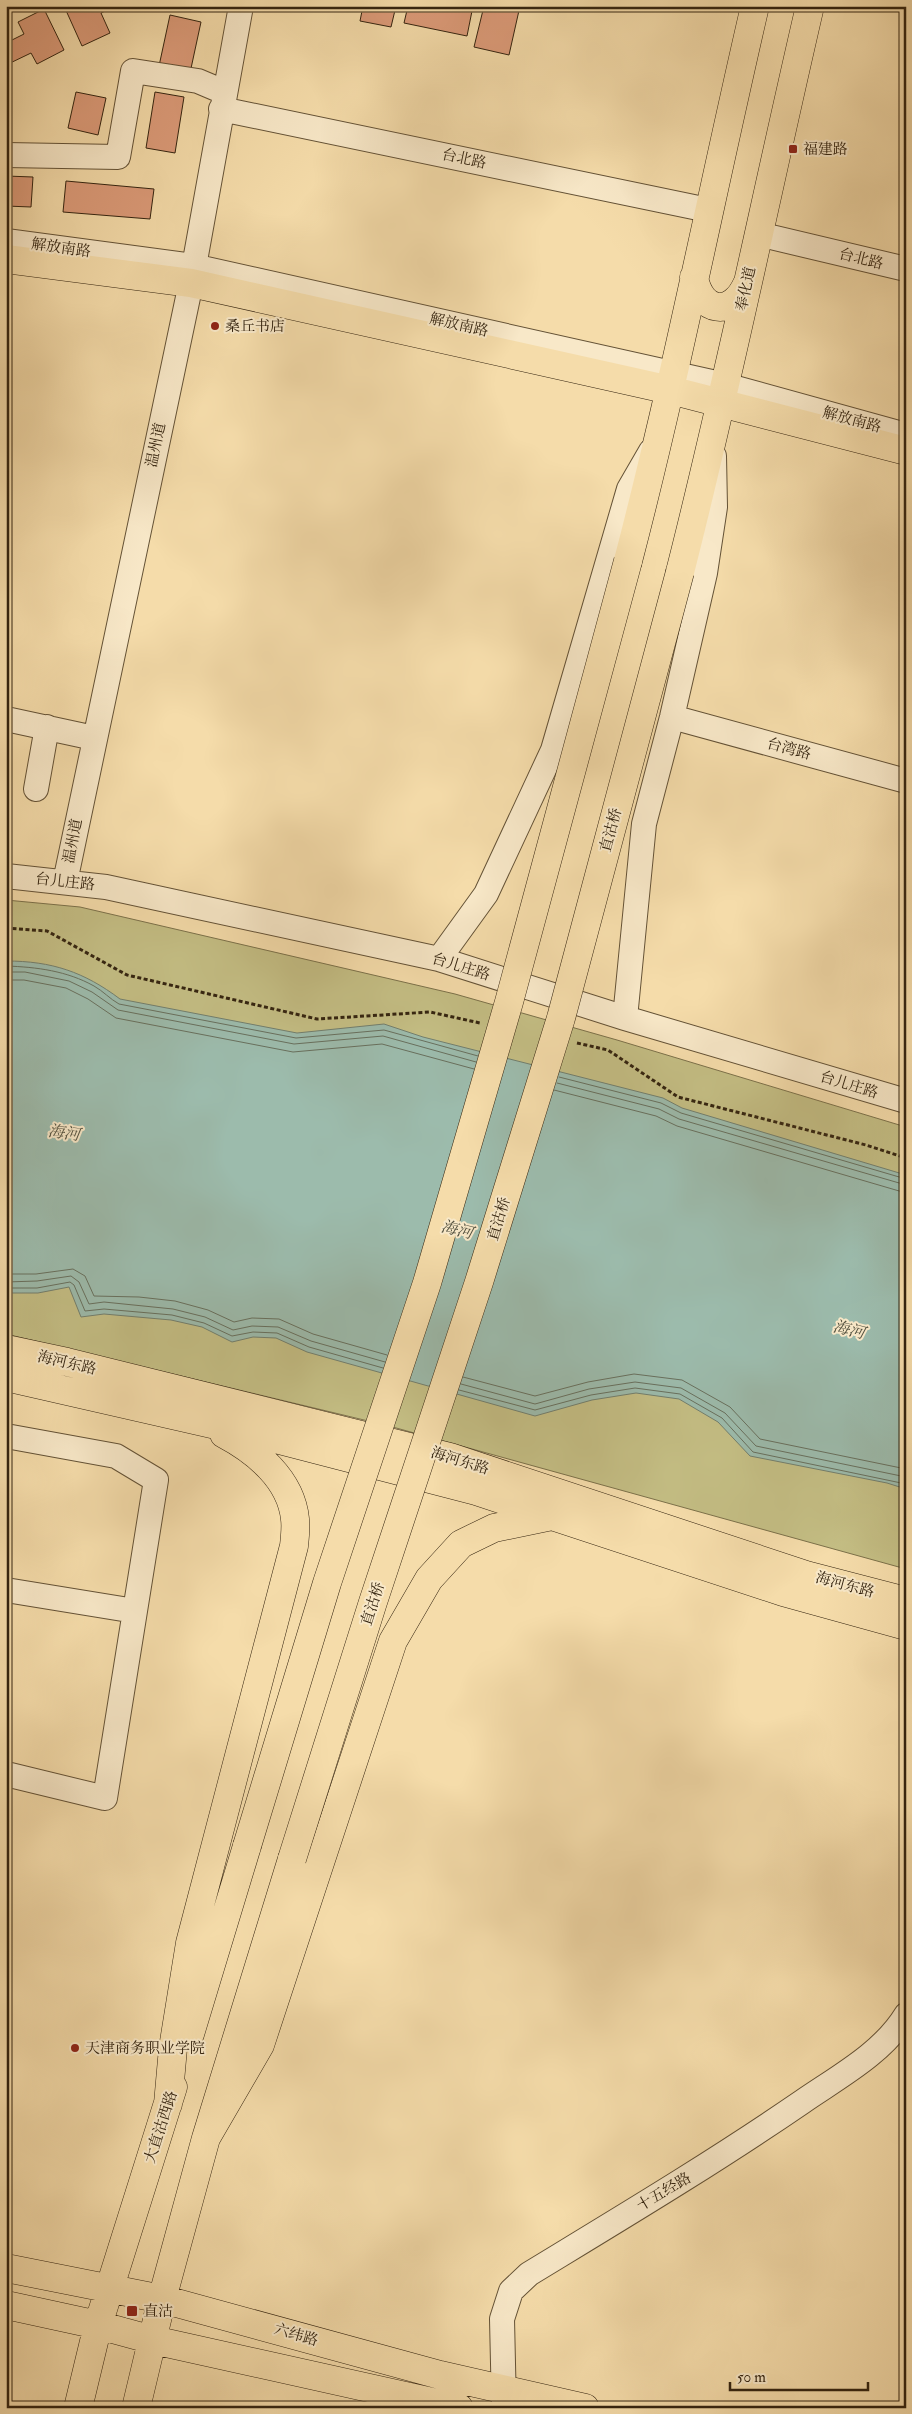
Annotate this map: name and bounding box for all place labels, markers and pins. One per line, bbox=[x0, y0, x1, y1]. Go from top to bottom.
place label: 福建路 bbox=[803, 140, 848, 159]
marker: 福建路 bbox=[787, 143, 799, 155]
place label: 桑丘书店 bbox=[225, 317, 285, 336]
marker: 桑丘书店 bbox=[209, 320, 221, 332]
place label: 天津商务职业学院 bbox=[85, 2039, 205, 2058]
marker: 天津商务职业学院 bbox=[69, 2042, 81, 2054]
place label: 直沽 bbox=[143, 2302, 173, 2321]
marker: 直沽 bbox=[125, 2304, 139, 2318]

